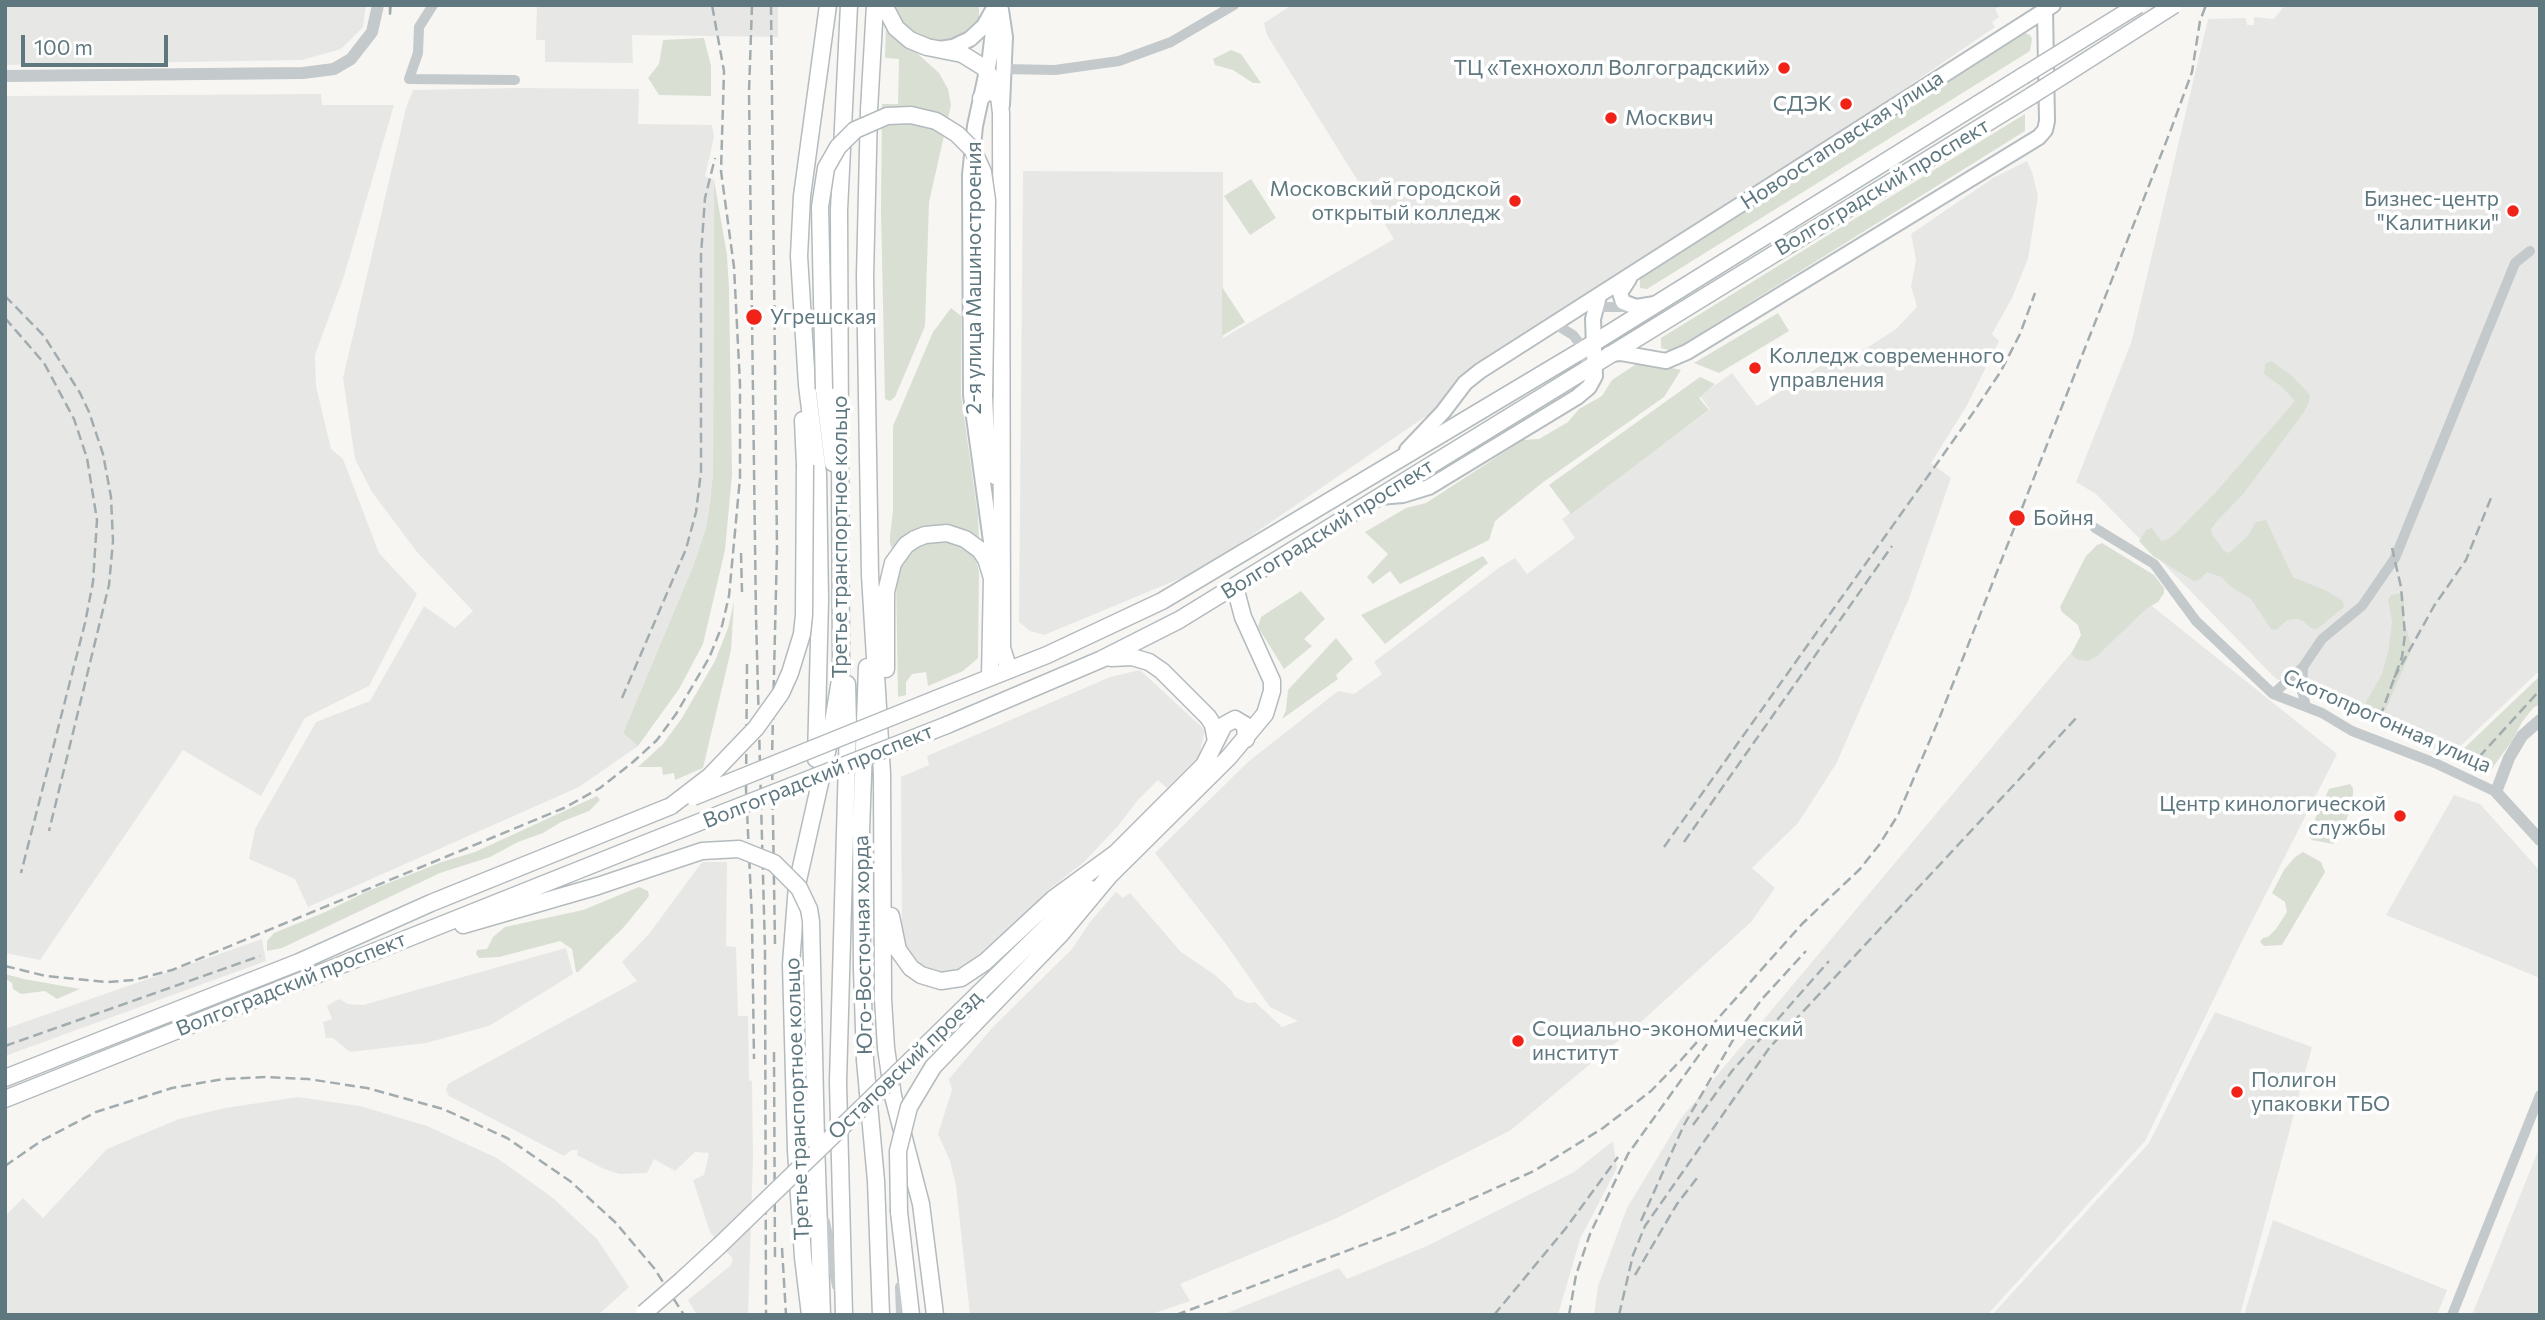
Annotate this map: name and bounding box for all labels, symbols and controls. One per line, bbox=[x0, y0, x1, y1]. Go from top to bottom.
scale bar bbox=[24, 21, 172, 65]
text: 100 m bbox=[34, 34, 93, 59]
place label: ТЦ «Технохолл Волгоградский» bbox=[1453, 55, 1770, 81]
marker: ТЦ «Технохолл Волгоградский» bbox=[1776, 60, 1792, 76]
street label: Новоостаповская улица bbox=[1736, 65, 1948, 215]
place label: СДЭК bbox=[1773, 91, 1832, 117]
marker: СДЭК bbox=[1838, 96, 1854, 112]
place label: Москвич bbox=[1625, 105, 1714, 131]
marker: Москвич bbox=[1603, 110, 1619, 126]
street label: Волгоградский проспект bbox=[1770, 113, 1994, 261]
street label: 2-я улица Машиностроения bbox=[961, 141, 987, 415]
place label: Московский городской открытый колледж bbox=[1270, 176, 1501, 226]
place label: Бизнес-центр "Калитники" bbox=[2364, 186, 2499, 236]
marker: Московский городской открытый колледж bbox=[1507, 193, 1523, 209]
marker: Бизнес-центр "Калитники" bbox=[2505, 203, 2521, 219]
place label: Угрешская bbox=[770, 304, 876, 330]
marker: Угрешская bbox=[744, 307, 764, 327]
place label: Колледж современного управления bbox=[1769, 343, 2005, 393]
marker: Колледж современного управления bbox=[1747, 360, 1763, 376]
street label: Третье транспортное кольцо bbox=[827, 395, 853, 679]
street label: Волгоградский проспект bbox=[1216, 453, 1438, 605]
place label: Бойня bbox=[2033, 505, 2094, 531]
marker: Бойня bbox=[2007, 508, 2027, 528]
street label: Скотопрогонная улица bbox=[2279, 664, 2495, 778]
street label: Волгоградский проспект bbox=[700, 718, 936, 834]
place label: Центр кинологической службы bbox=[2159, 791, 2386, 841]
marker: Центр кинологической службы bbox=[2392, 808, 2408, 824]
street label: Юго-Восточная хорда bbox=[848, 835, 878, 1055]
street label: Волгоградский проспект bbox=[173, 926, 409, 1042]
street label: Третье транспортное кольцо bbox=[779, 957, 815, 1241]
street label: Остаповский проезд bbox=[823, 985, 987, 1145]
place label: Социально-экономический институт bbox=[1532, 1016, 1804, 1066]
marker: Социально-экономический институт bbox=[1510, 1033, 1526, 1049]
place label: Полигон упаковки ТБО bbox=[2251, 1067, 2390, 1117]
marker: Полигон упаковки ТБО bbox=[2229, 1084, 2245, 1100]

